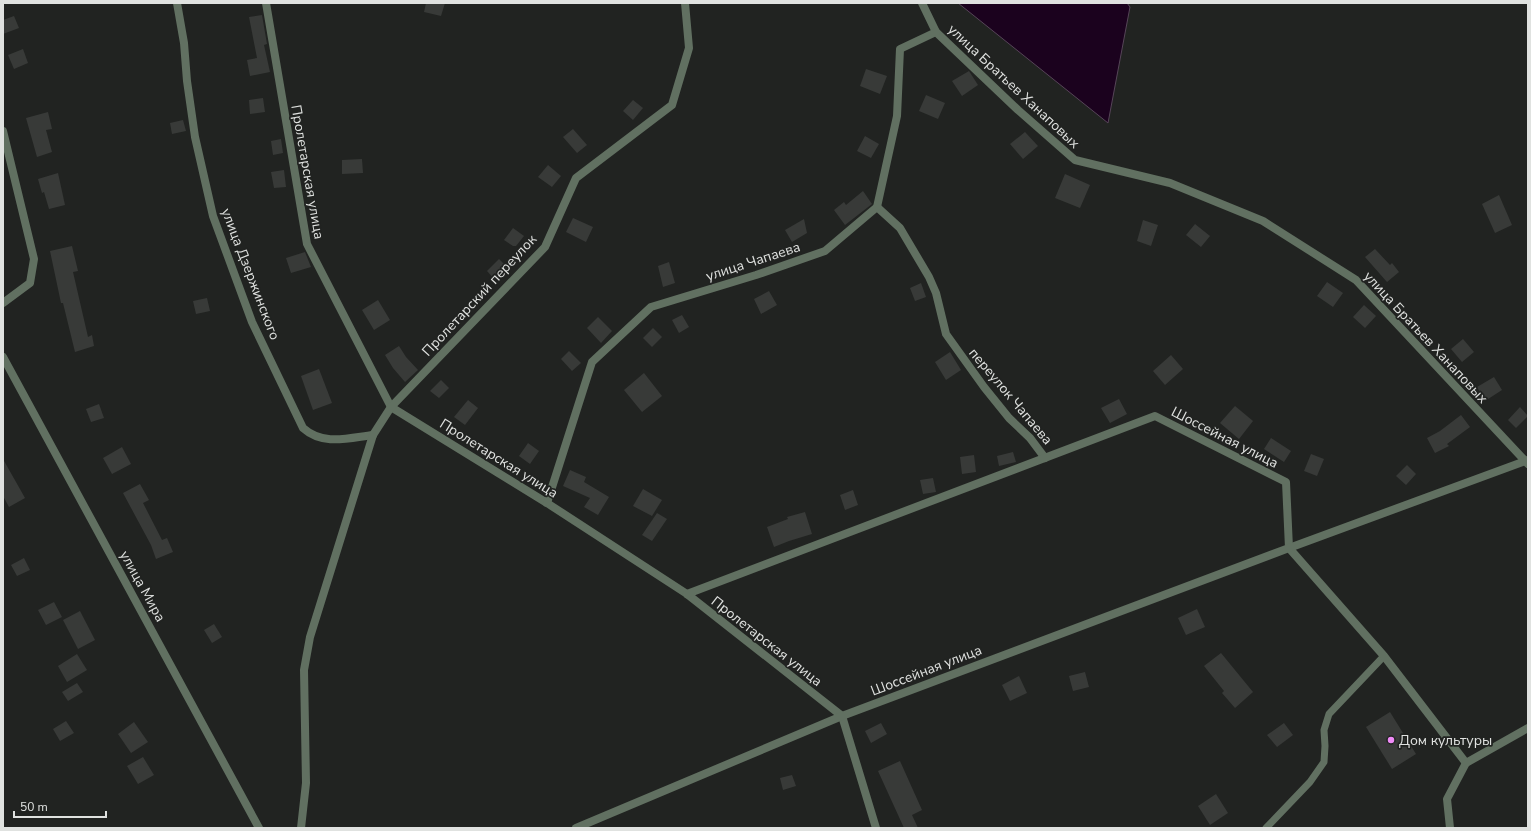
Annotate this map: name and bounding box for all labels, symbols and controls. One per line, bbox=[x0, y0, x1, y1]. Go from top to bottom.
street label: улица Братьев Ханаповых bbox=[943, 20, 1084, 153]
street label: Пролетарская улица bbox=[286, 103, 329, 241]
street label: улица Дзержинского bbox=[217, 206, 284, 343]
street label: Пролетарский переулок bbox=[418, 230, 541, 360]
street label: улица Чапаева bbox=[704, 237, 803, 286]
street label: улица Братьев Ханаповых bbox=[1359, 267, 1492, 408]
street label: переулок Чапаева bbox=[964, 344, 1057, 449]
street label: Шоссейная улица bbox=[1168, 402, 1281, 473]
street label: Пролетарская улица bbox=[436, 414, 561, 503]
street label: улица Мира bbox=[115, 547, 170, 625]
street label: Пролетарская улица bbox=[707, 592, 826, 691]
street label: Шоссейная улица bbox=[868, 641, 984, 700]
place label: Дом культуры bbox=[1399, 731, 1492, 750]
marker: Дом культуры bbox=[1386, 735, 1396, 745]
scale bar bbox=[14, 793, 106, 819]
text: 50 m bbox=[20, 799, 48, 815]

